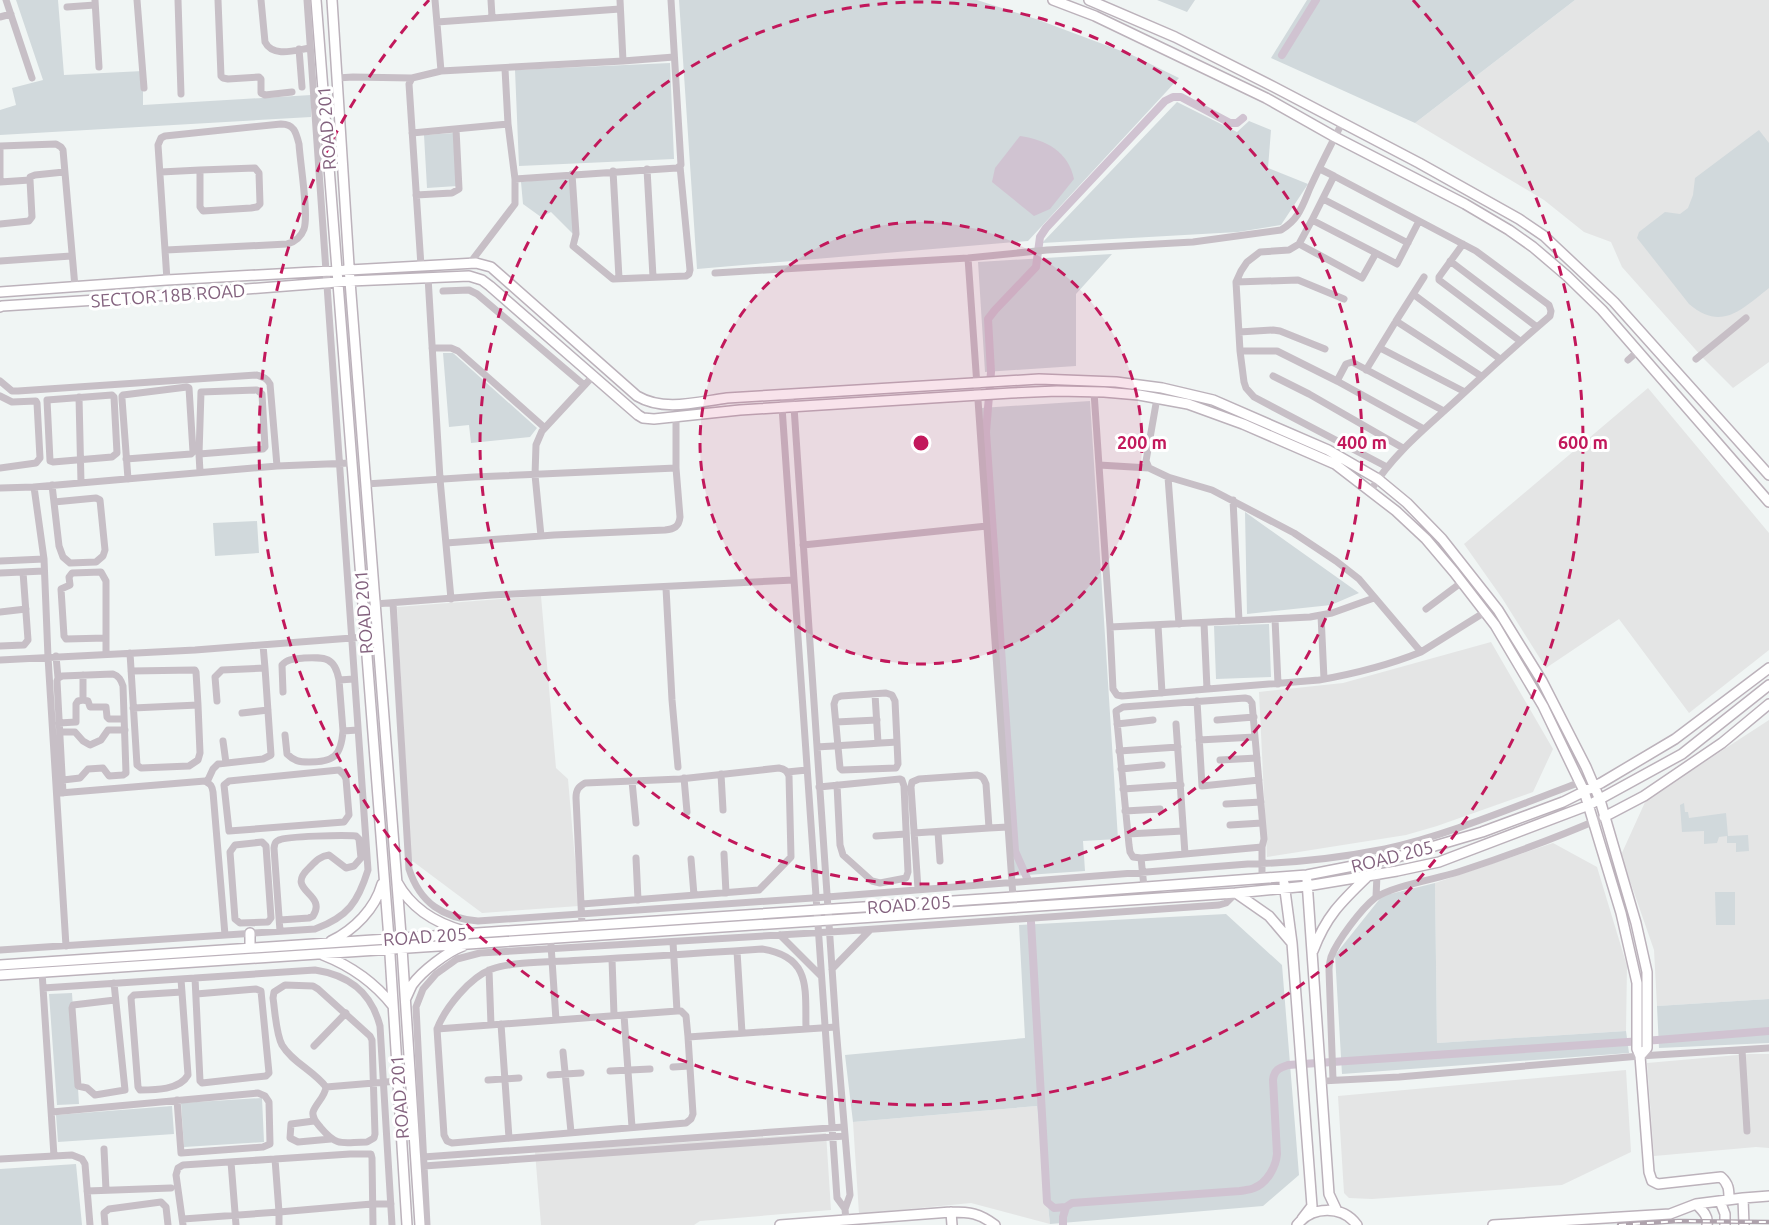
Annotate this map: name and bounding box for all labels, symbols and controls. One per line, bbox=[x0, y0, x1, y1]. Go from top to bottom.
street label: ROAD 201 bbox=[313, 85, 339, 171]
street label: SECTOR 18B ROAD bbox=[90, 280, 246, 310]
text: 200 m bbox=[1117, 432, 1167, 452]
text: 400 m bbox=[1337, 432, 1387, 452]
text: 600 m bbox=[1558, 432, 1608, 452]
centre of rings bbox=[911, 433, 931, 453]
street label: ROAD 201 bbox=[350, 569, 376, 655]
street label: ROAD 205 bbox=[1349, 836, 1435, 876]
street label: ROAD 205 bbox=[866, 891, 952, 917]
street label: ROAD 205 bbox=[382, 923, 468, 949]
street label: ROAD 201 bbox=[386, 1054, 412, 1140]

